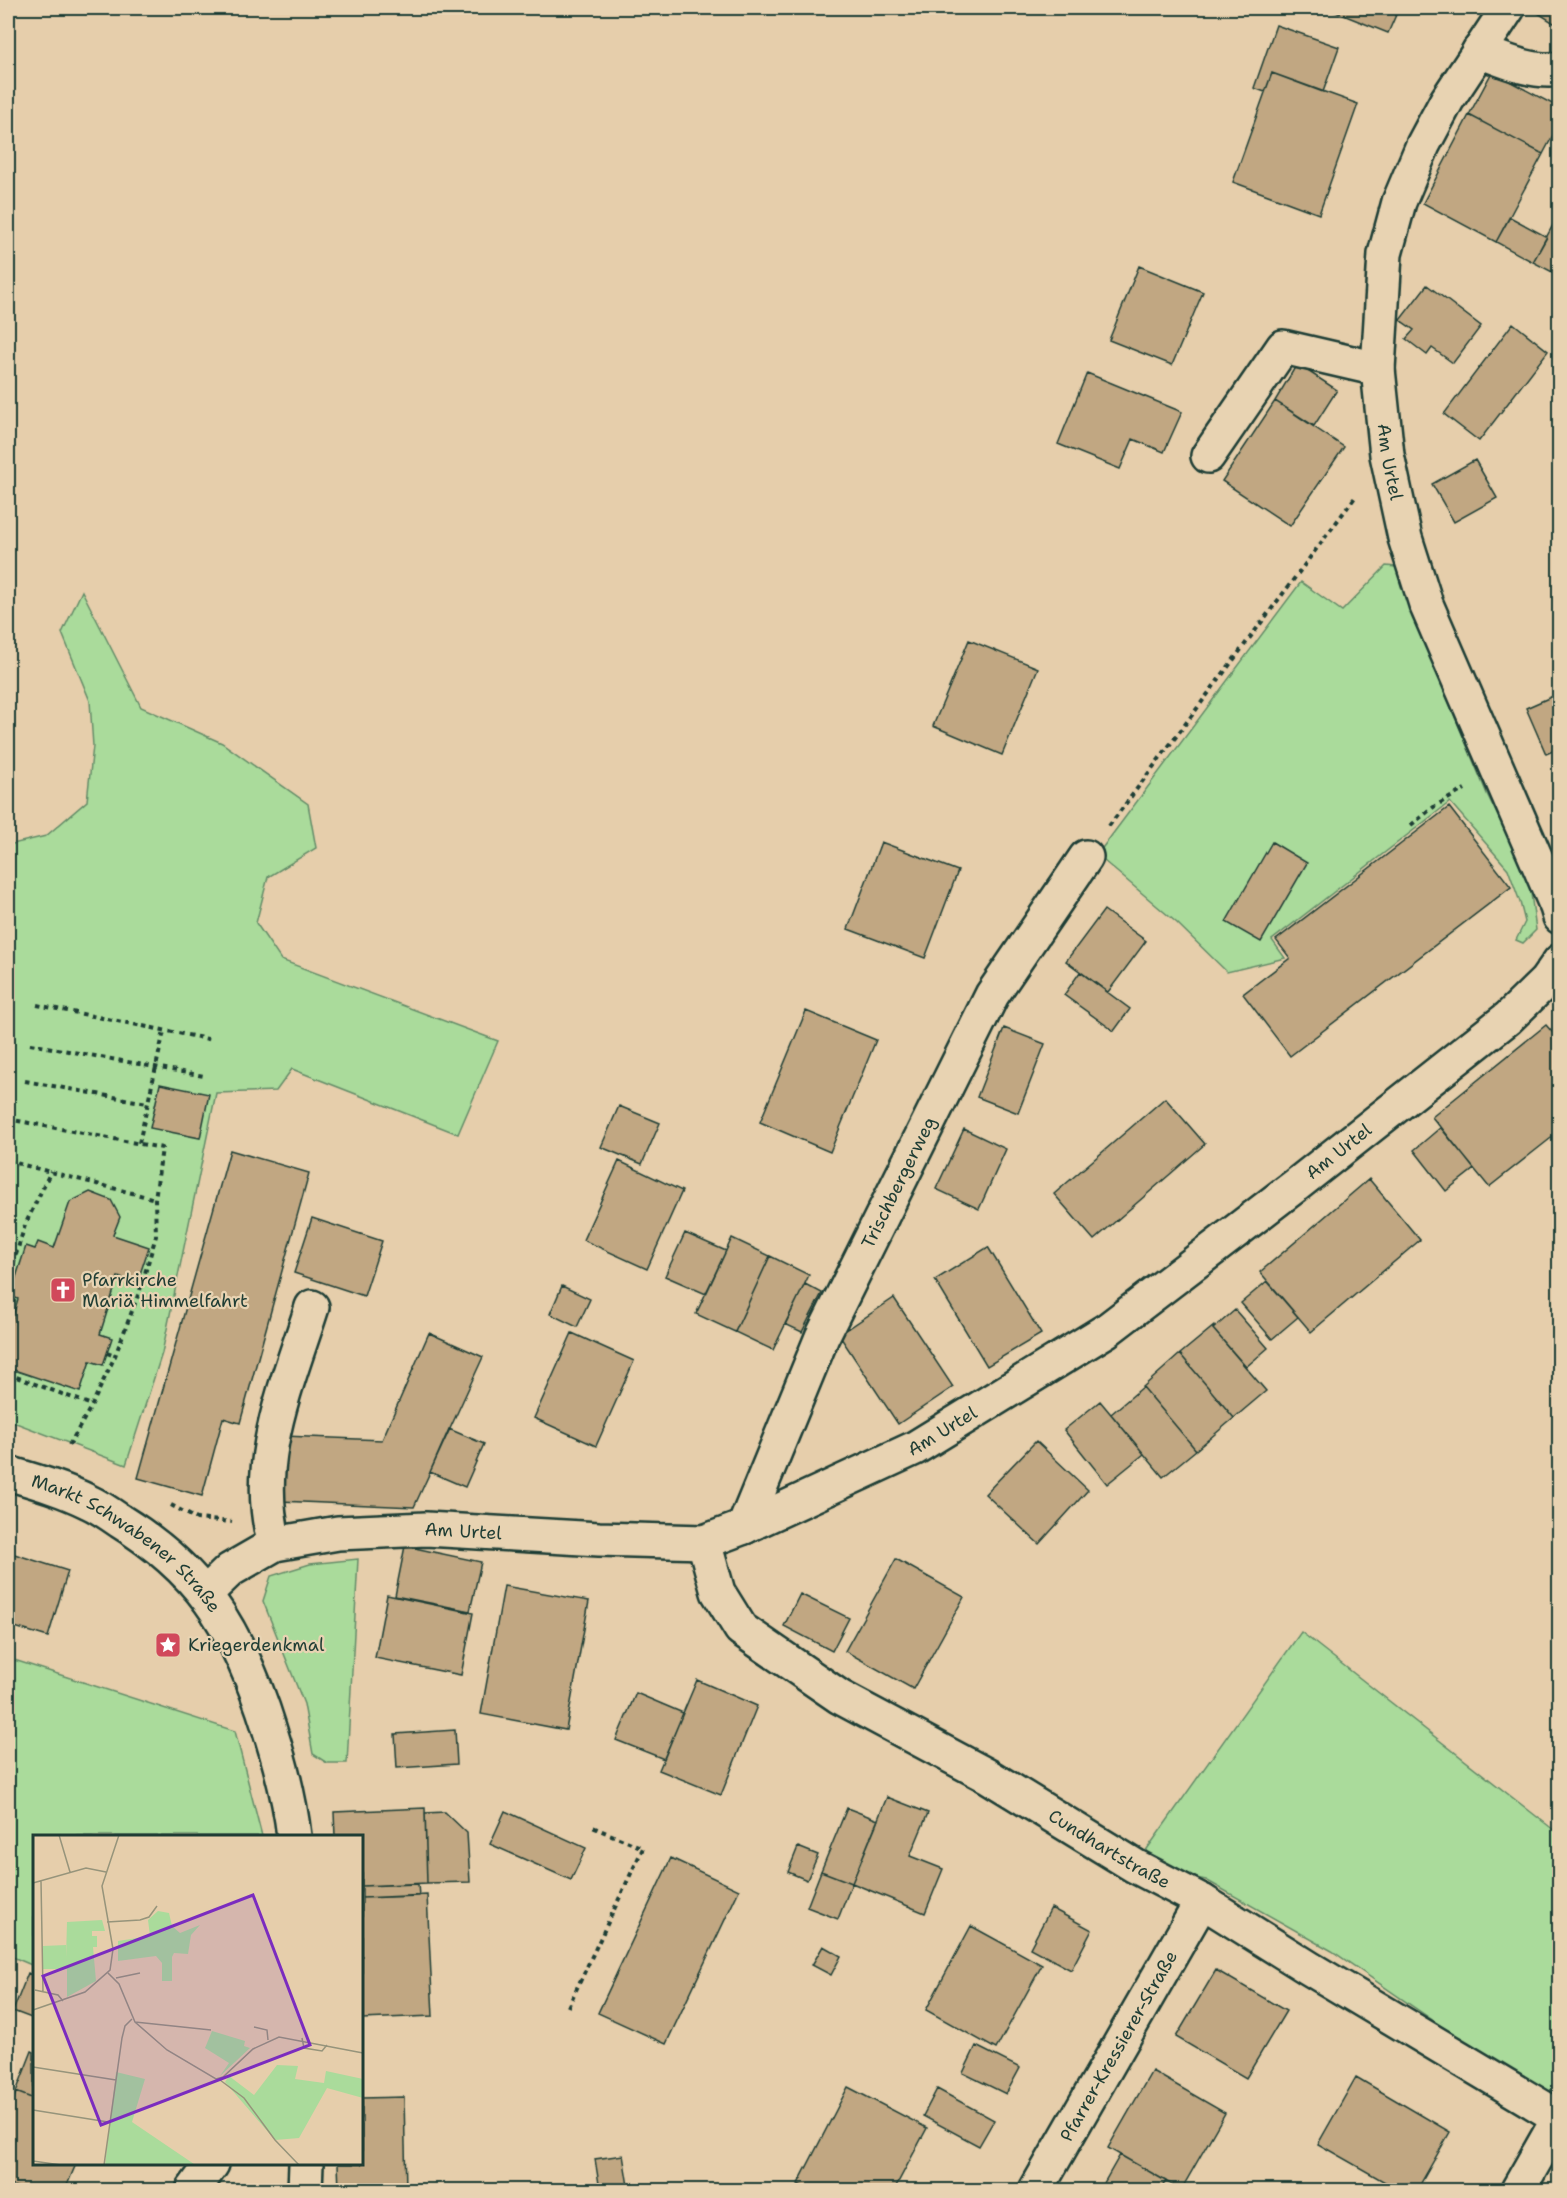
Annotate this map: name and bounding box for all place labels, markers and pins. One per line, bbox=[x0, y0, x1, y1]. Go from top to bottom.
place label: Pfarrkirche Mariä Himmelfahrt bbox=[82, 1268, 248, 1313]
church icon: Pfarrkirche Mariä Himmelfahrt bbox=[48, 1275, 78, 1305]
place icon: Kriegerdenkmal bbox=[153, 1630, 183, 1660]
place label: Kriegerdenkmal bbox=[188, 1633, 325, 1657]

